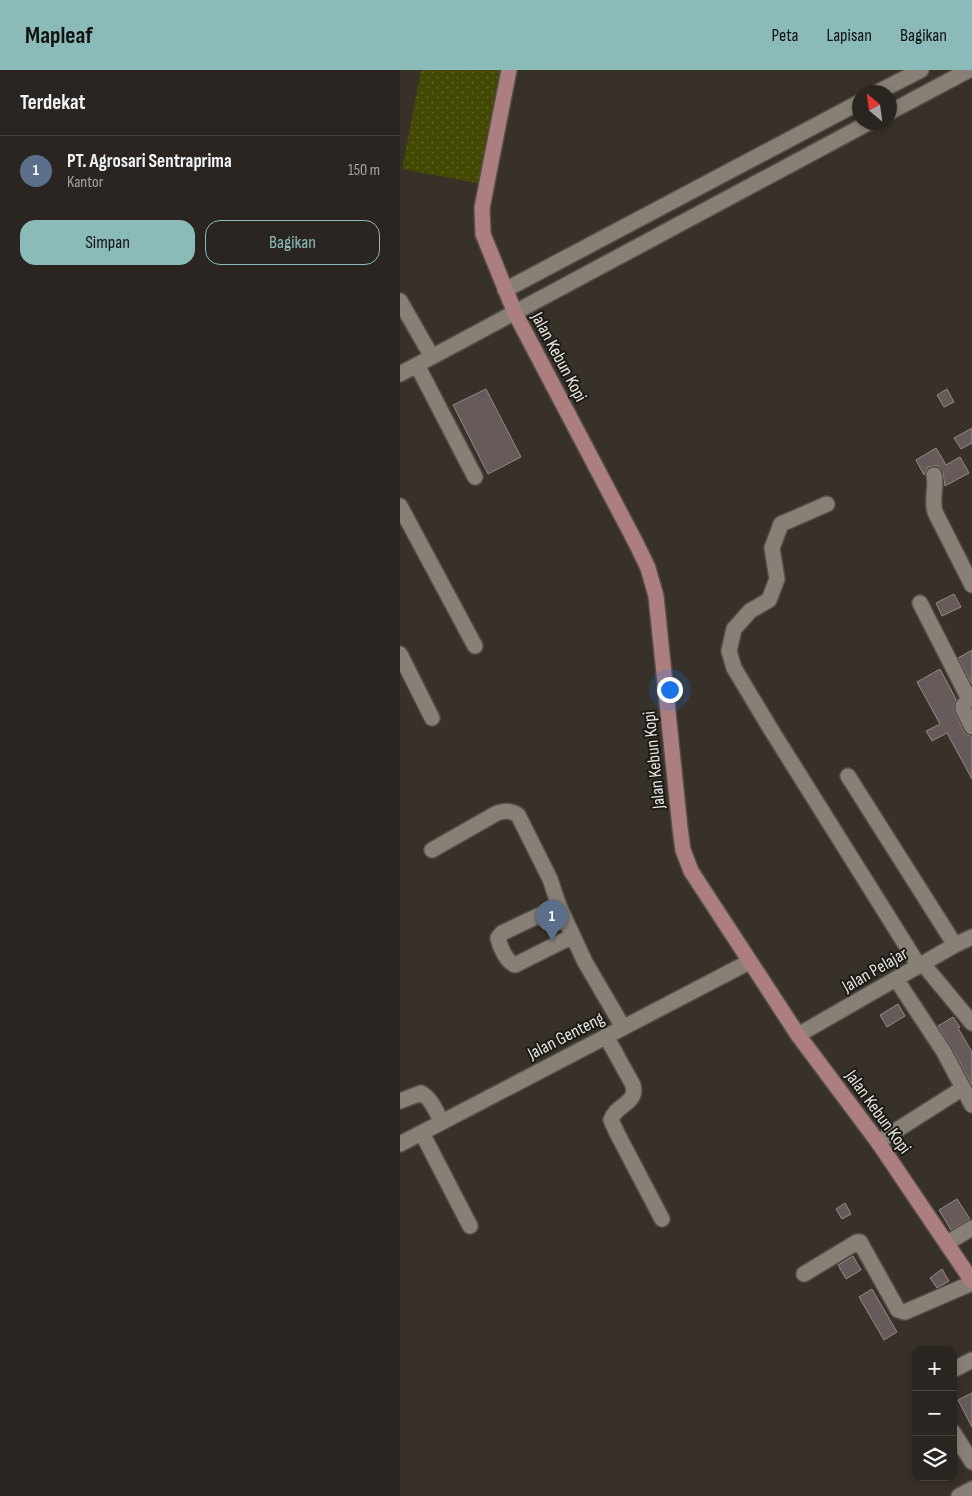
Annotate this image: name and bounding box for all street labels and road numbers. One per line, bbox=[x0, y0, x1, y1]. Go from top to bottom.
street label: Jalan Kebun Kopi bbox=[526, 308, 591, 405]
street label: Jalan Kebun Kopi bbox=[638, 710, 670, 811]
street label: Jalan Pelajar bbox=[838, 943, 911, 998]
street label: Jalan Genteng bbox=[523, 1008, 608, 1065]
street label: Jalan Kebun Kopi bbox=[840, 1065, 915, 1158]

